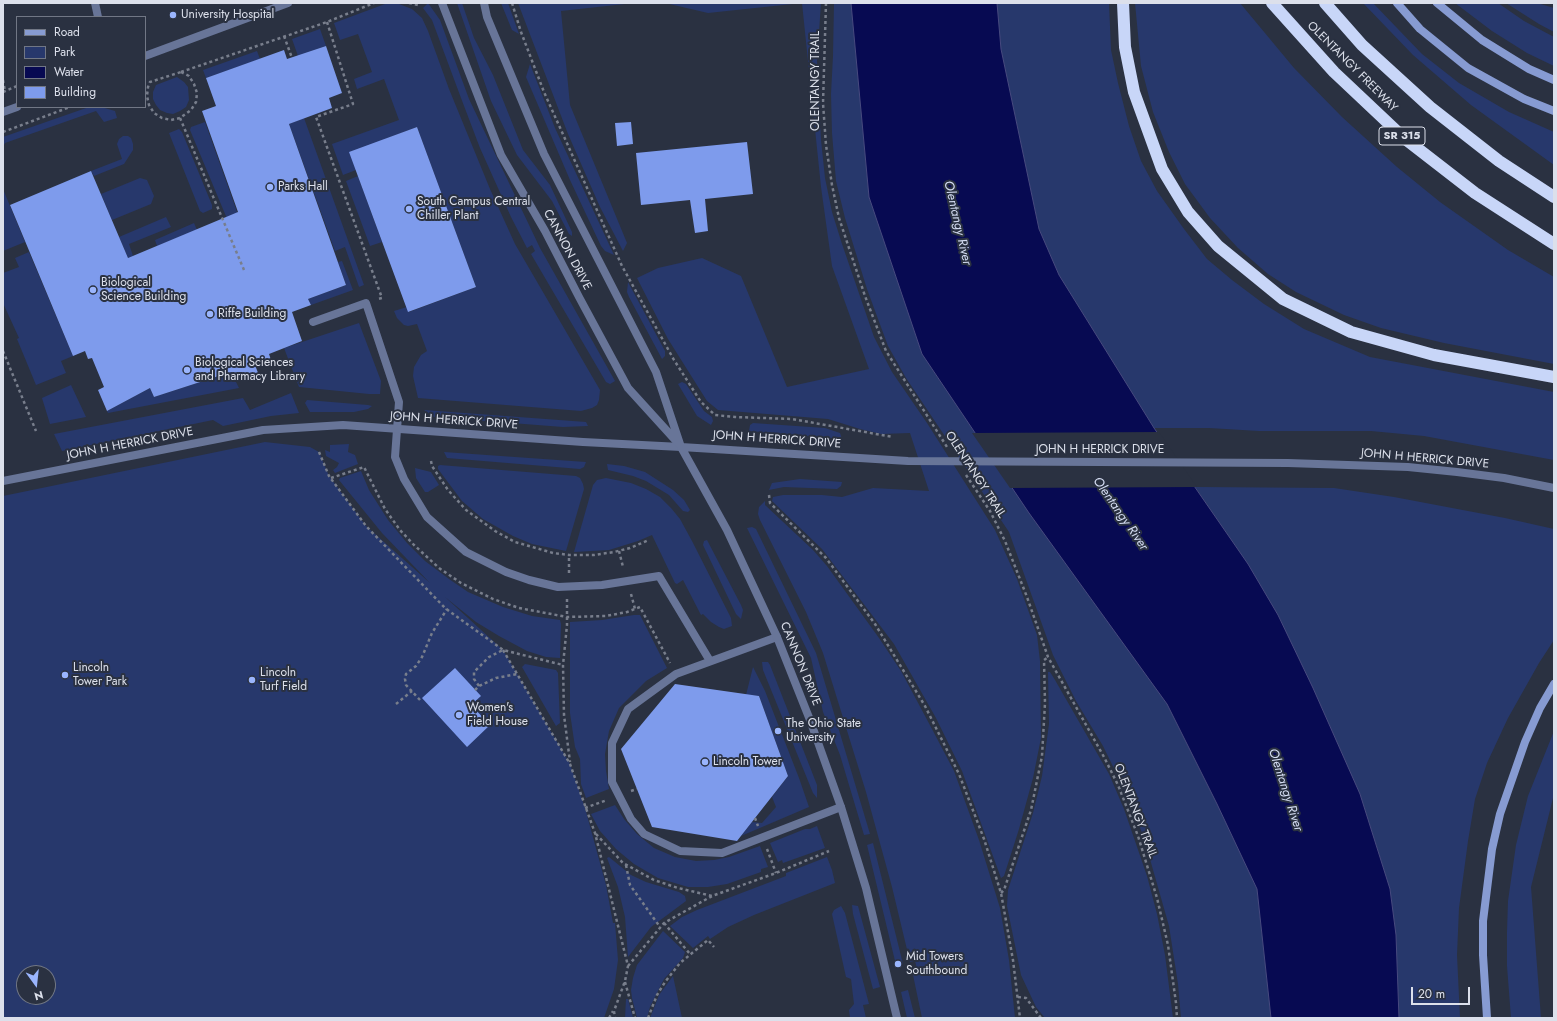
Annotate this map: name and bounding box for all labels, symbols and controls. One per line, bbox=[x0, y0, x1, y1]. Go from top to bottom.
place label: University Hospital bbox=[181, 8, 274, 22]
marker: University Hospital bbox=[168, 10, 178, 20]
legend bbox=[16, 16, 146, 108]
street label: OLENTANGY FREEWAY bbox=[1304, 19, 1400, 115]
text: Road bbox=[54, 23, 80, 41]
street label: OLENTANGY TRAIL bbox=[809, 31, 823, 131]
text: Park bbox=[54, 43, 75, 61]
text: Water bbox=[54, 63, 84, 81]
text: Building bbox=[54, 83, 96, 101]
road number: SR 315 bbox=[1379, 127, 1425, 145]
water label: Olentangy River bbox=[940, 179, 974, 267]
place label: Parks Hall bbox=[278, 180, 328, 194]
marker: Parks Hall bbox=[265, 182, 275, 192]
place label: South Campus Central Chiller Plant bbox=[417, 195, 530, 223]
marker: South Campus Central Chiller Plant bbox=[404, 204, 414, 214]
street label: CANNON DRIVE bbox=[540, 207, 594, 293]
place label: Biological Science Building bbox=[101, 276, 186, 304]
marker: Biological Science Building bbox=[88, 285, 98, 295]
place label: Riffe Building bbox=[218, 307, 286, 321]
marker: Riffe Building bbox=[205, 309, 215, 319]
place label: Biological Sciences and Pharmacy Library bbox=[195, 356, 305, 384]
marker: Biological Sciences and Pharmacy Library bbox=[182, 365, 192, 375]
street label: JOHN H HERRICK DRIVE bbox=[389, 409, 519, 433]
street label: JOHN H HERRICK DRIVE bbox=[66, 425, 194, 463]
street label: JOHN H HERRICK DRIVE bbox=[712, 428, 842, 452]
street label: OLENTANGY TRAIL bbox=[942, 429, 1008, 521]
street label: JOHN H HERRICK DRIVE bbox=[1036, 443, 1164, 457]
street label: JOHN H HERRICK DRIVE bbox=[1360, 446, 1490, 472]
water label: Olentangy River bbox=[1089, 474, 1151, 554]
street label: CANNON DRIVE bbox=[777, 620, 823, 708]
place label: Lincoln Tower Park bbox=[73, 661, 127, 689]
place label: Lincoln Turf Field bbox=[260, 666, 307, 694]
marker: Lincoln Tower Park bbox=[60, 670, 70, 680]
marker: Lincoln Turf Field bbox=[247, 675, 257, 685]
place label: Women's Field House bbox=[467, 701, 528, 729]
marker: Women's Field House bbox=[454, 710, 464, 720]
place label: The Ohio State University bbox=[786, 717, 861, 745]
marker: The Ohio State University bbox=[773, 726, 783, 736]
water label: Olentangy River bbox=[1264, 747, 1306, 833]
place label: Lincoln Tower bbox=[713, 755, 782, 769]
marker: Lincoln Tower bbox=[700, 757, 710, 767]
street label: OLENTANGY TRAIL bbox=[1110, 762, 1160, 860]
place label: Mid Towers Southbound bbox=[906, 950, 967, 978]
marker: Mid Towers Southbound bbox=[893, 959, 903, 969]
north arrow bbox=[16, 965, 56, 1005]
scale bar bbox=[1413, 979, 1472, 1005]
text: 20 m bbox=[1418, 985, 1445, 1003]
text: N bbox=[33, 987, 45, 1004]

